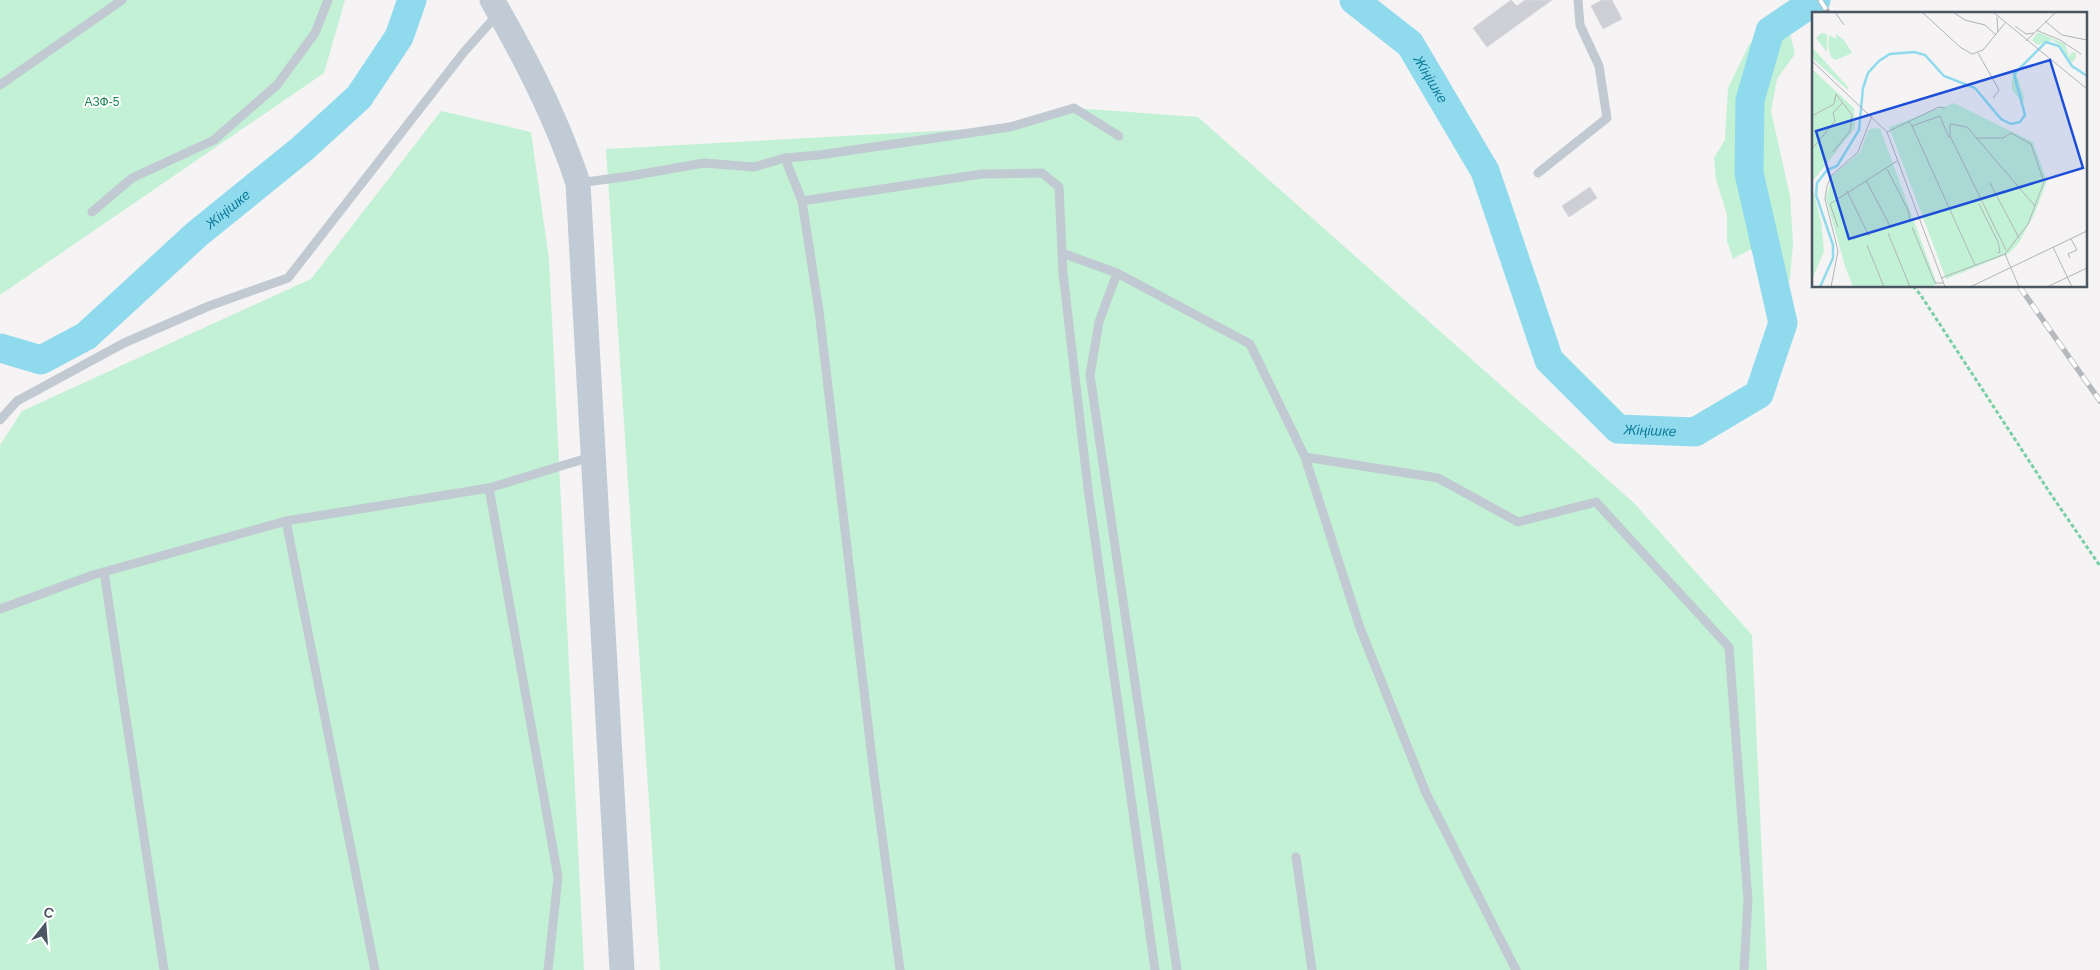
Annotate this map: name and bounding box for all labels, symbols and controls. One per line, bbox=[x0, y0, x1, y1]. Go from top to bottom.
inset map bbox=[1812, 12, 2088, 288]
water label: Жіңішке bbox=[1410, 51, 1451, 106]
park label: АЗФ-5 bbox=[85, 95, 120, 109]
water label: Жіңішке bbox=[201, 186, 253, 233]
water label: Жіңішке bbox=[1622, 421, 1677, 439]
north arrow bbox=[20, 900, 70, 950]
text: С bbox=[42, 903, 56, 922]

